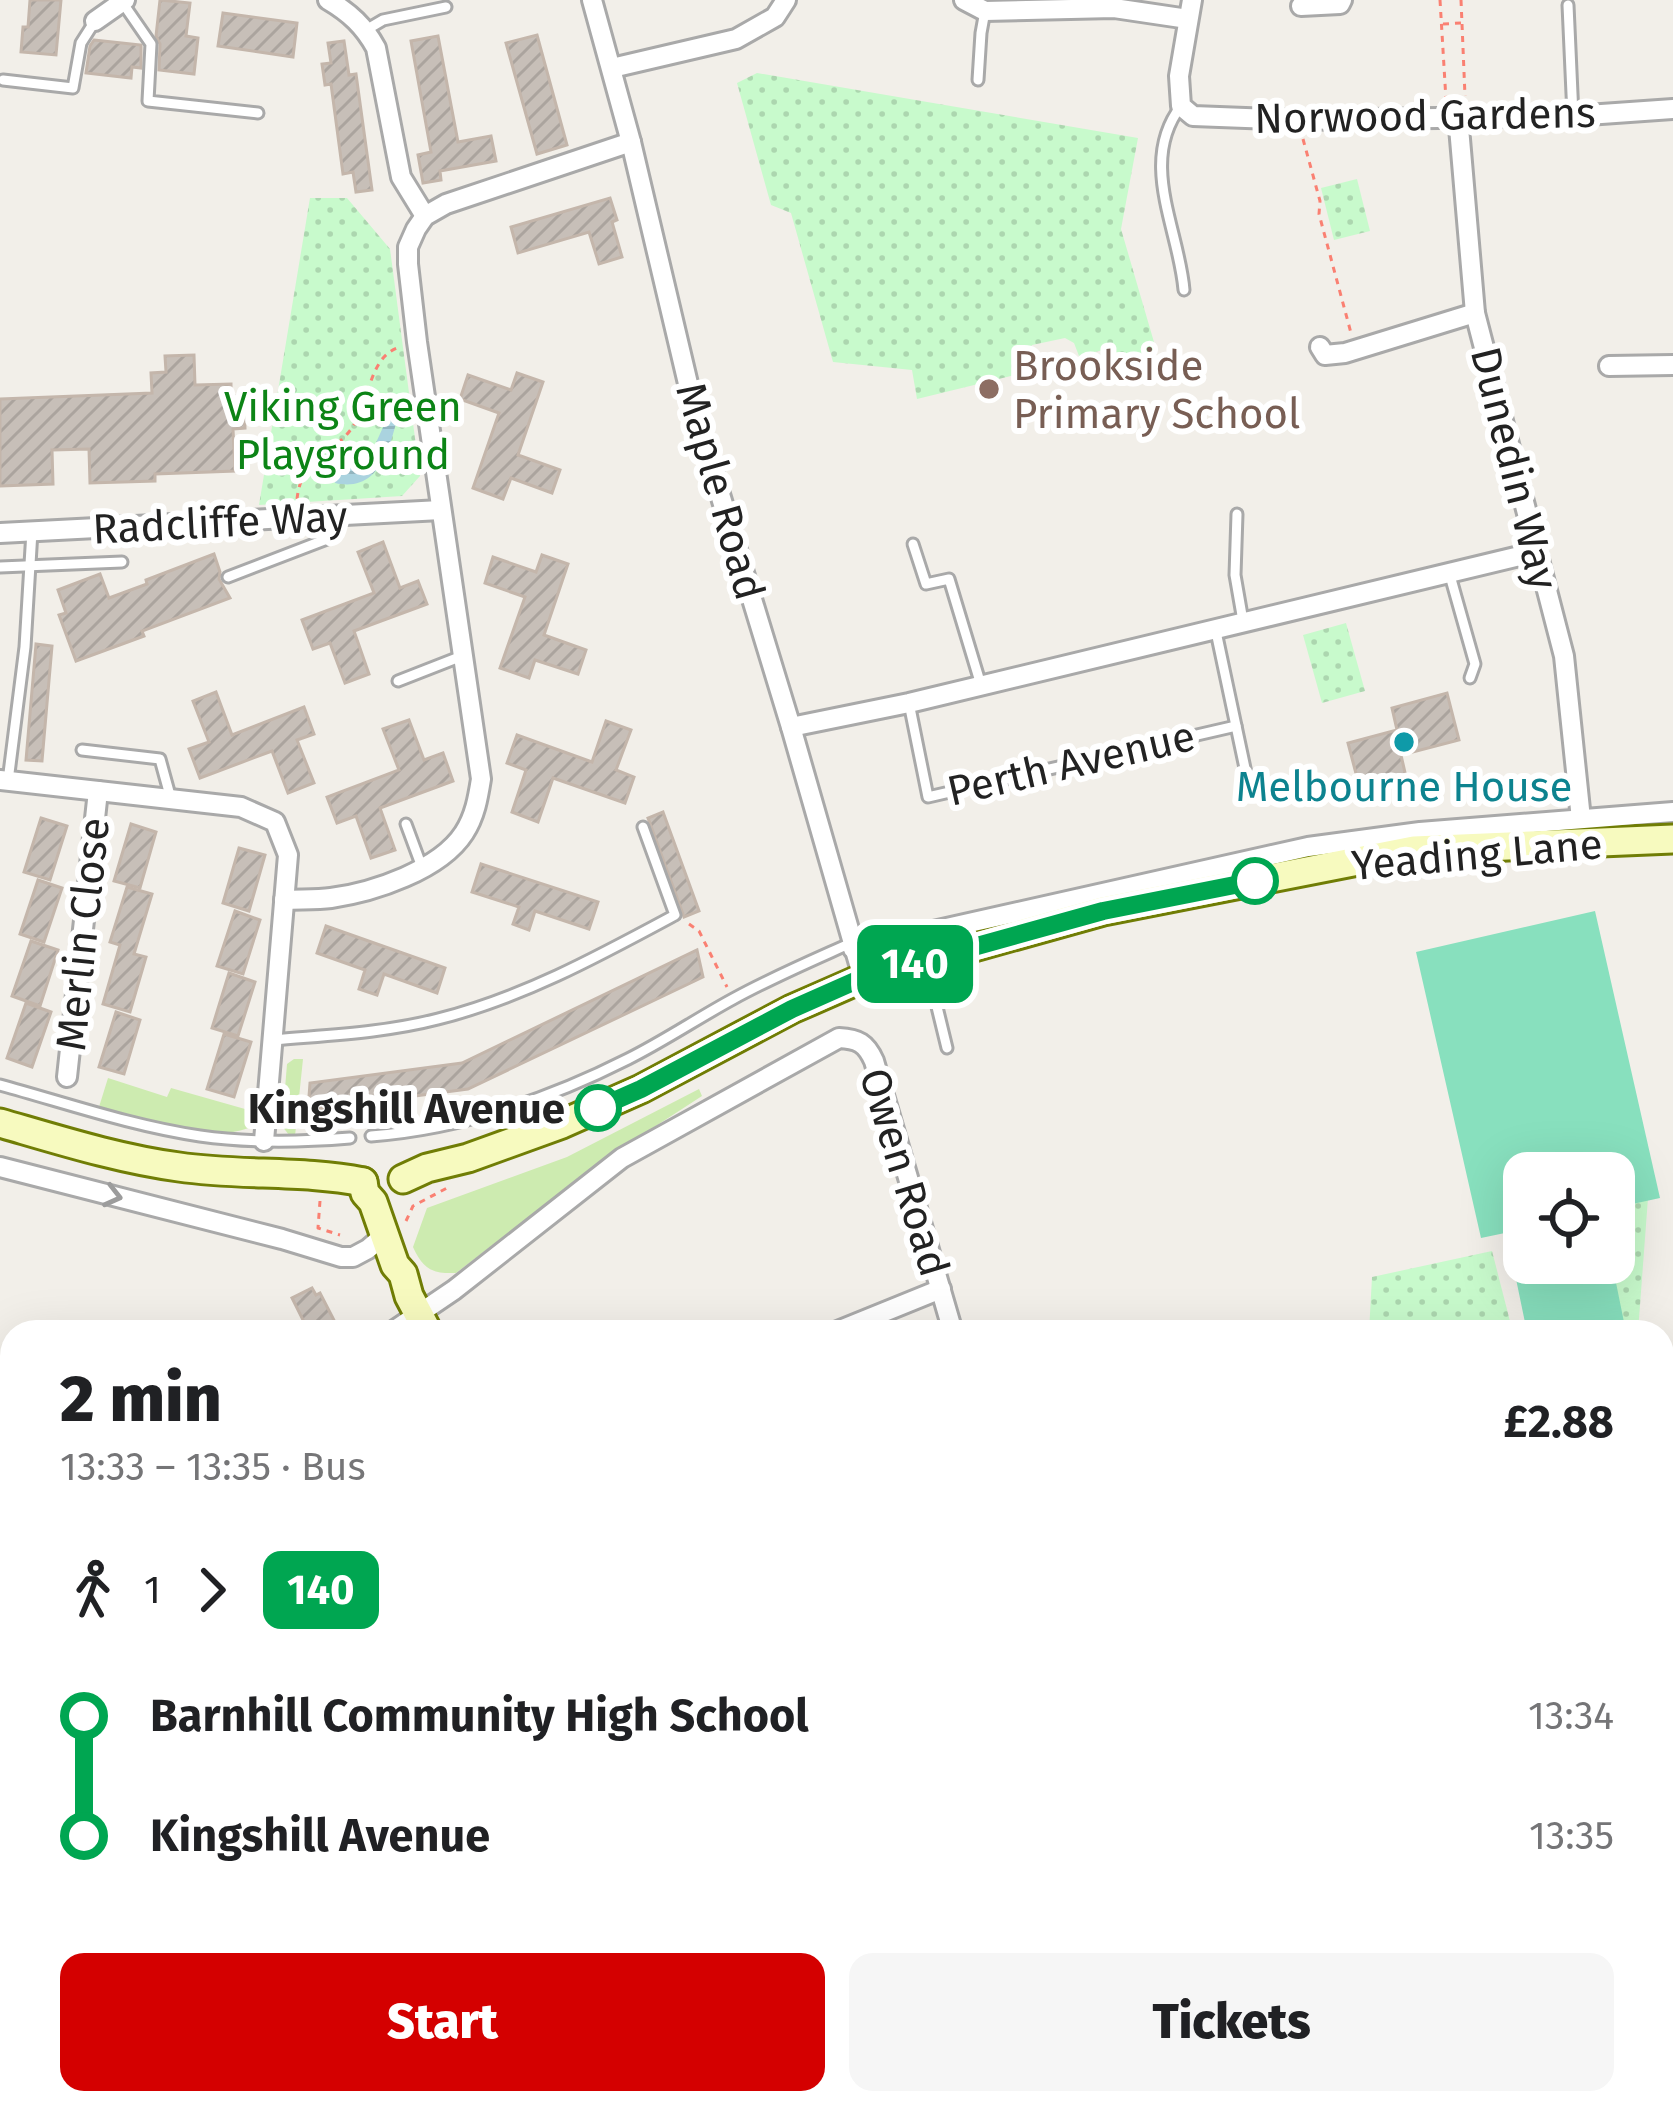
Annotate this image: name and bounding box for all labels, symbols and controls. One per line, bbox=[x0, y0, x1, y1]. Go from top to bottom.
street label: Norwood Gardens bbox=[1254, 88, 1596, 144]
place label: Brookside Primary School bbox=[1013, 341, 1300, 439]
street label: Dunedin Way bbox=[1460, 342, 1568, 595]
marker: Brookside Primary School bbox=[976, 376, 1002, 402]
street label: Maple Road bbox=[665, 377, 775, 606]
park label: Viking Green Playground bbox=[224, 382, 462, 480]
street label: Radcliffe Way bbox=[91, 491, 349, 555]
street label: Perth Avenue bbox=[943, 711, 1200, 817]
marker: Melbourne House bbox=[1391, 729, 1417, 755]
place label: Melbourne House bbox=[1236, 762, 1572, 812]
street label: Merlin Close bbox=[46, 815, 120, 1053]
street label: Yeading Lane bbox=[1350, 819, 1604, 891]
unlabelled marker bbox=[1233, 859, 1277, 903]
line badge: 140 bbox=[846, 925, 984, 1003]
text: 140 bbox=[881, 939, 949, 989]
street label: Owen Road bbox=[849, 1062, 959, 1282]
place label: Kingshill Avenue bbox=[248, 1084, 565, 1134]
marker: Kingshill Avenue bbox=[576, 1086, 620, 1130]
map controls bbox=[1503, 1152, 1635, 1284]
button: locate bbox=[1503, 1152, 1635, 1284]
one-way arrow bbox=[103, 1181, 123, 1206]
text: 2 min bbox=[60, 1359, 222, 1438]
text: £2.88 bbox=[1503, 1395, 1614, 1449]
text: 13:33 – 13:35 · Bus bbox=[60, 1444, 366, 1490]
icon: walk bbox=[60, 1557, 126, 1623]
icon: forward bbox=[179, 1557, 245, 1623]
text: 140 bbox=[287, 1565, 355, 1615]
text: 1 bbox=[144, 1567, 161, 1613]
text: Barnhill Community High School bbox=[150, 1689, 809, 1743]
text: 13:34 bbox=[1528, 1693, 1614, 1739]
text: Kingshill Avenue bbox=[150, 1809, 490, 1863]
text: 13:35 bbox=[1529, 1813, 1614, 1859]
button: Start bbox=[60, 1953, 825, 2091]
button: Tickets bbox=[849, 1953, 1614, 2091]

